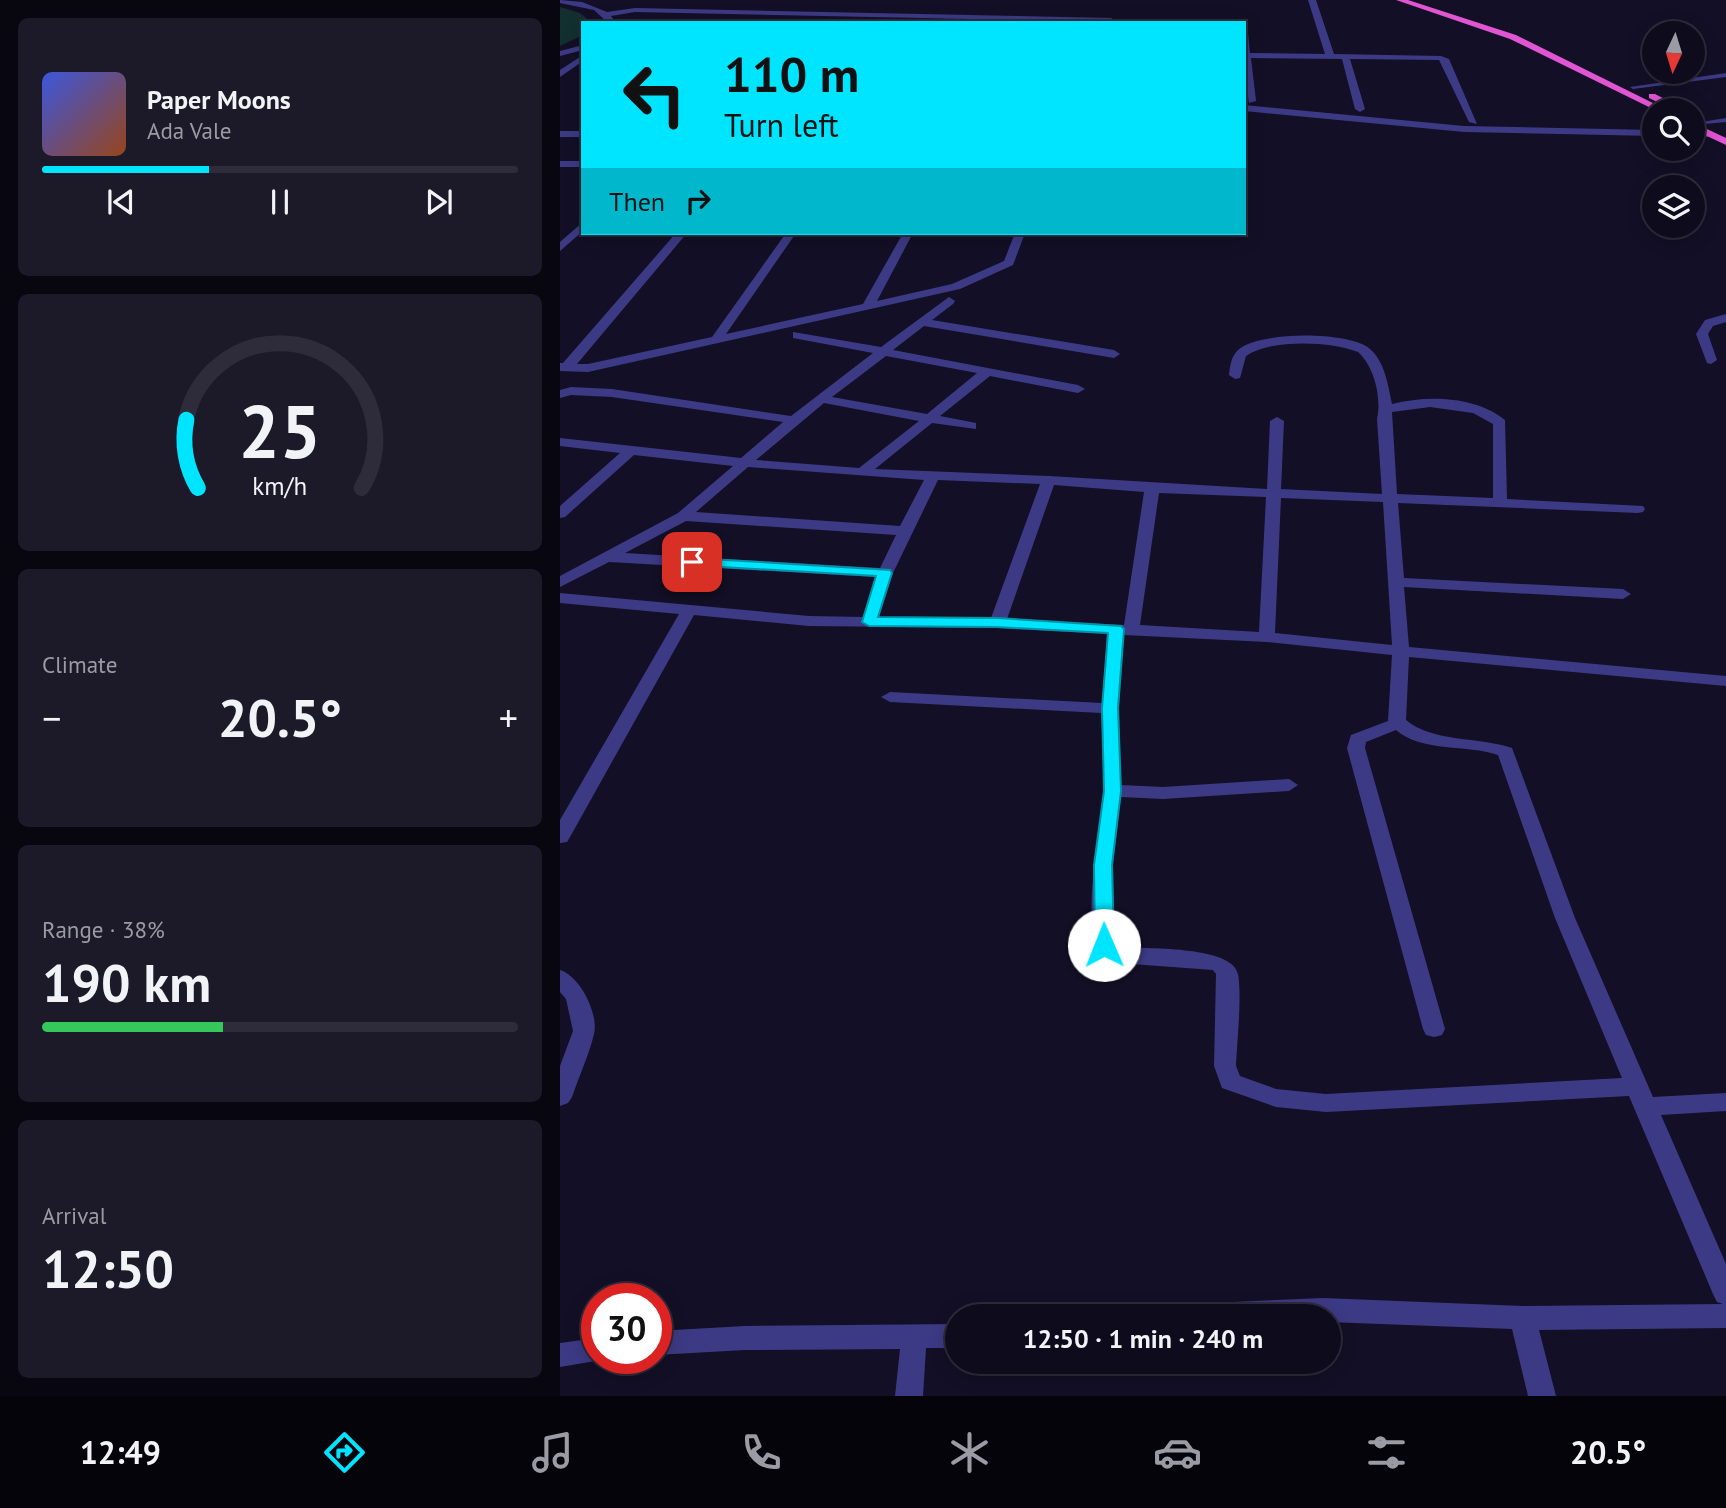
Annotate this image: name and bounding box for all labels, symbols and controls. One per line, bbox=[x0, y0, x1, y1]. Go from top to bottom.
north arrow bbox=[1642, 21, 1704, 84]
map controls bbox=[1642, 21, 1705, 238]
text: 110 m bbox=[724, 42, 859, 106]
icon: left bbox=[609, 49, 700, 140]
text: Paper Moons bbox=[147, 83, 291, 116]
button: search bbox=[1642, 98, 1705, 161]
text: Turn left bbox=[724, 104, 839, 146]
text: Ada Vale bbox=[147, 116, 231, 145]
button: layers bbox=[1642, 175, 1705, 238]
icon: right bbox=[679, 182, 717, 220]
icon: previous bbox=[102, 183, 140, 221]
icon: pause bbox=[261, 183, 299, 221]
icon: next bbox=[420, 183, 458, 221]
text: Then bbox=[609, 185, 665, 218]
text: 25 bbox=[239, 385, 321, 479]
text: km/h bbox=[253, 470, 307, 502]
pin bbox=[662, 532, 722, 592]
icon: arrive bbox=[673, 543, 711, 581]
text: Climate bbox=[42, 650, 117, 679]
text: 20.5° bbox=[218, 684, 342, 751]
text: − bbox=[42, 693, 61, 742]
text: + bbox=[499, 693, 518, 742]
position arrow bbox=[1067, 908, 1141, 982]
text: Range · 38% bbox=[42, 915, 165, 944]
text: 190 km bbox=[42, 949, 211, 1016]
text: Arrival bbox=[42, 1201, 106, 1230]
text: 12:50 bbox=[42, 1235, 174, 1302]
speed limit sign: 30 bbox=[581, 1283, 672, 1374]
text: 12:50 · 1 min · 240 m bbox=[1023, 1322, 1263, 1355]
icon: directions bbox=[320, 1428, 369, 1477]
icon: music bbox=[528, 1428, 577, 1477]
icon: phone bbox=[737, 1428, 786, 1477]
icon: climate bbox=[945, 1428, 994, 1477]
icon: car bbox=[1153, 1428, 1202, 1477]
icon: filters bbox=[1362, 1428, 1411, 1477]
text: 12:49 bbox=[80, 1431, 161, 1473]
text: 20.5° bbox=[1570, 1431, 1646, 1473]

